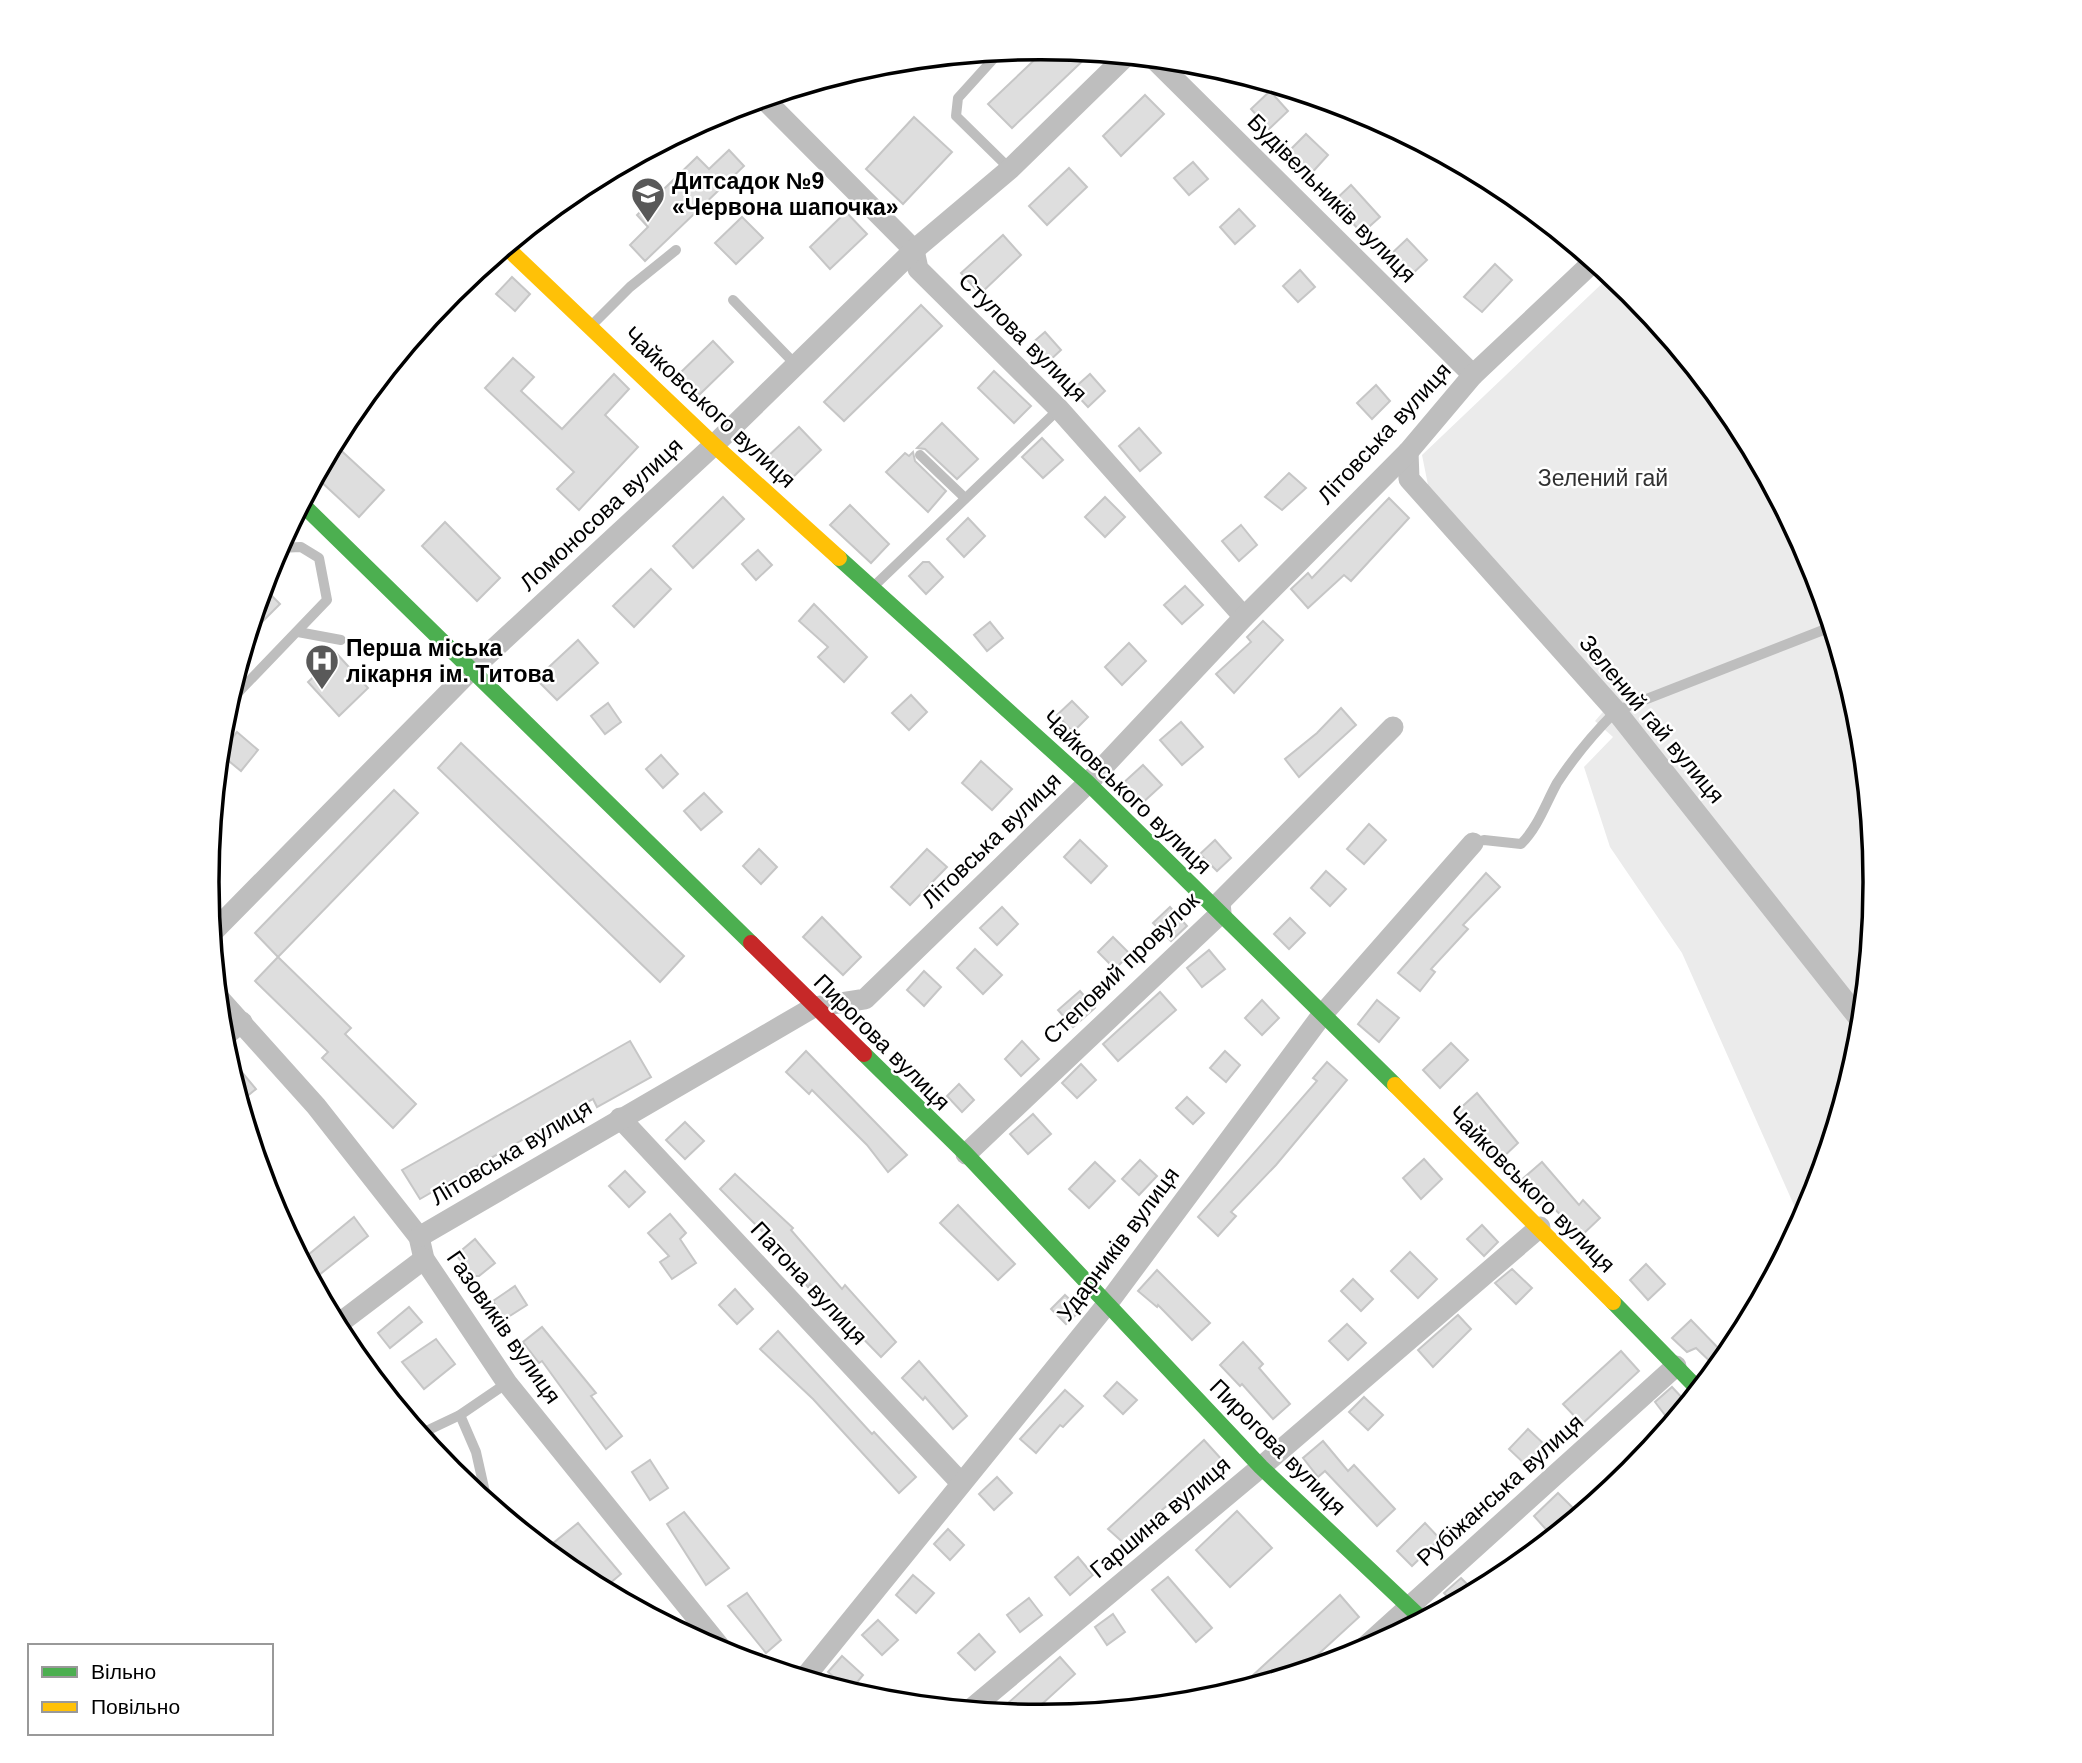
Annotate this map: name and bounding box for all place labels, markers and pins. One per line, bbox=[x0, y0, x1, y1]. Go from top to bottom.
place label: Дитсадок №9 «Червона шапочка» bbox=[672, 168, 899, 220]
school or university icon: Дитсадок №9 «Червона шапочка» bbox=[629, 175, 667, 224]
place label: Перша міська лікарня ім. Титова bbox=[346, 635, 554, 687]
hospital icon: Перша міська лікарня ім. Титова bbox=[303, 642, 341, 691]

